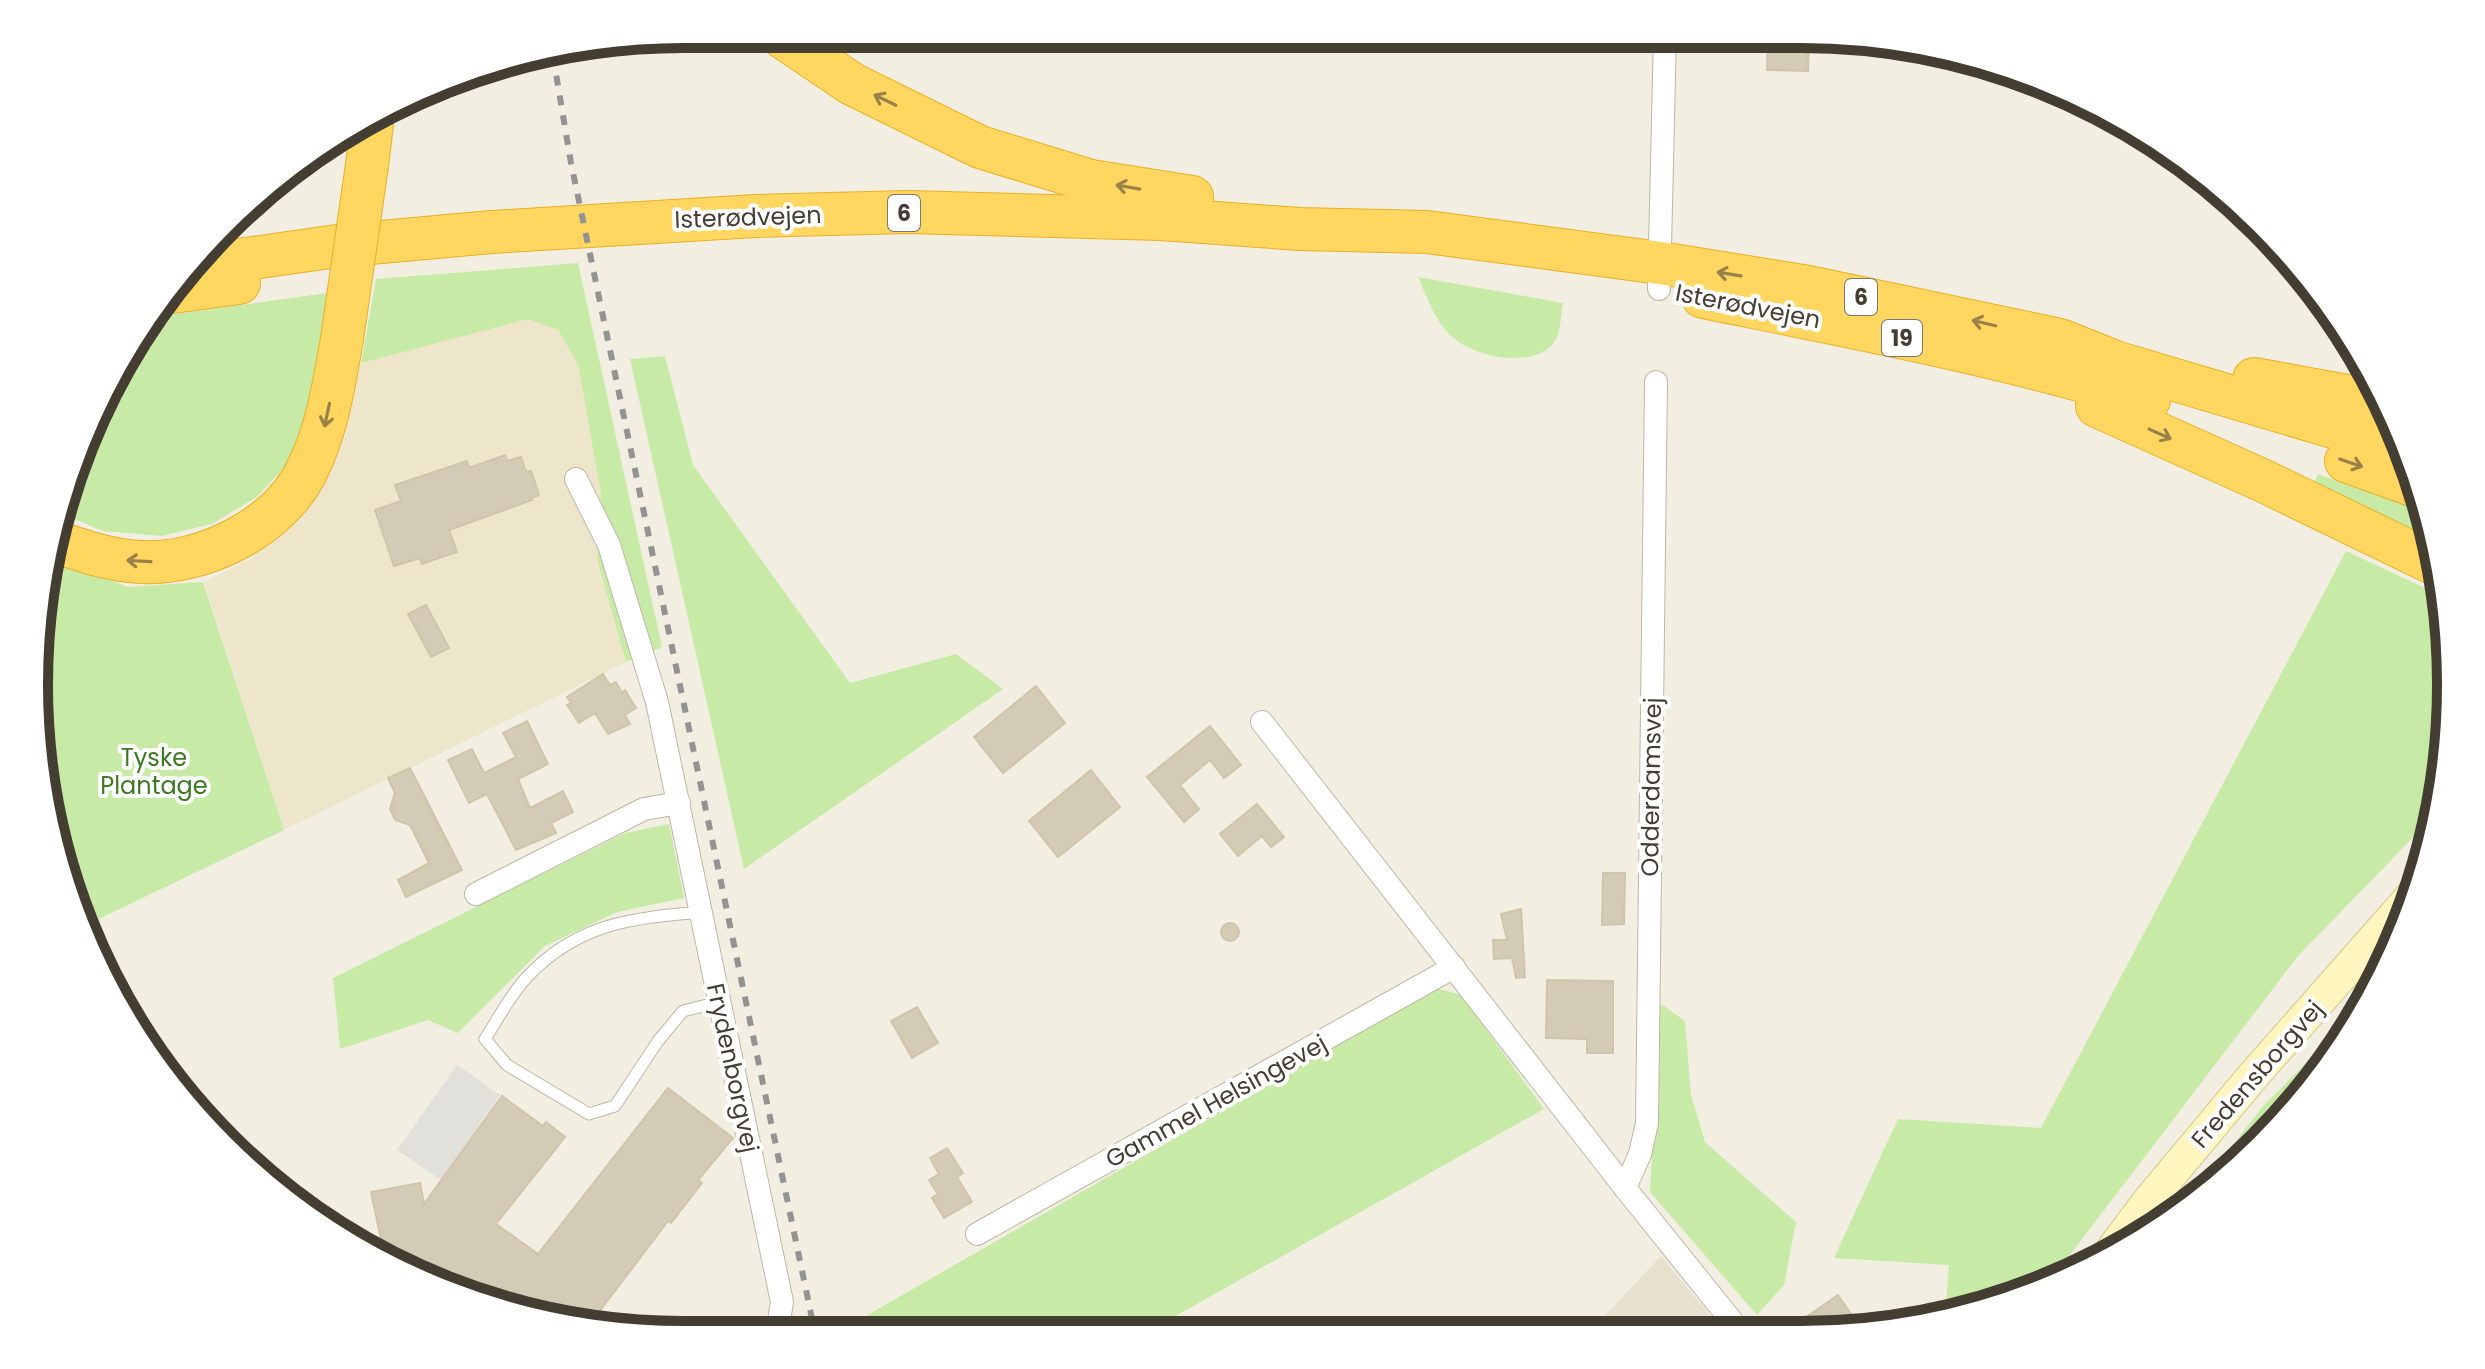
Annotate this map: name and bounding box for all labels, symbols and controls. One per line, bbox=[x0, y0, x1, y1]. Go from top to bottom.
one-way arrow bbox=[873, 92, 897, 107]
one-way arrow bbox=[1116, 179, 1141, 194]
road number: 6 bbox=[888, 195, 920, 231]
street label: Isterødvejen bbox=[674, 198, 822, 236]
one-way arrow bbox=[1717, 266, 1742, 281]
street label: Isterødvejen bbox=[1673, 276, 1823, 336]
road number: 6 bbox=[1845, 279, 1877, 315]
one-way arrow bbox=[1972, 315, 1998, 330]
road number: 19 bbox=[1882, 320, 1922, 356]
one-way arrow bbox=[319, 402, 334, 428]
one-way arrow bbox=[2147, 428, 2171, 443]
one-way arrow bbox=[2339, 456, 2364, 471]
one-way arrow bbox=[126, 553, 153, 568]
street label: Odderdamsvej bbox=[1633, 697, 1669, 877]
park label: Tyske Plantage bbox=[100, 741, 208, 802]
street label: Frydenborgvej bbox=[699, 980, 767, 1156]
street label: Fredensborgvej bbox=[2184, 993, 2330, 1155]
street label: Gammel Helsingevej bbox=[1099, 1026, 1333, 1176]

